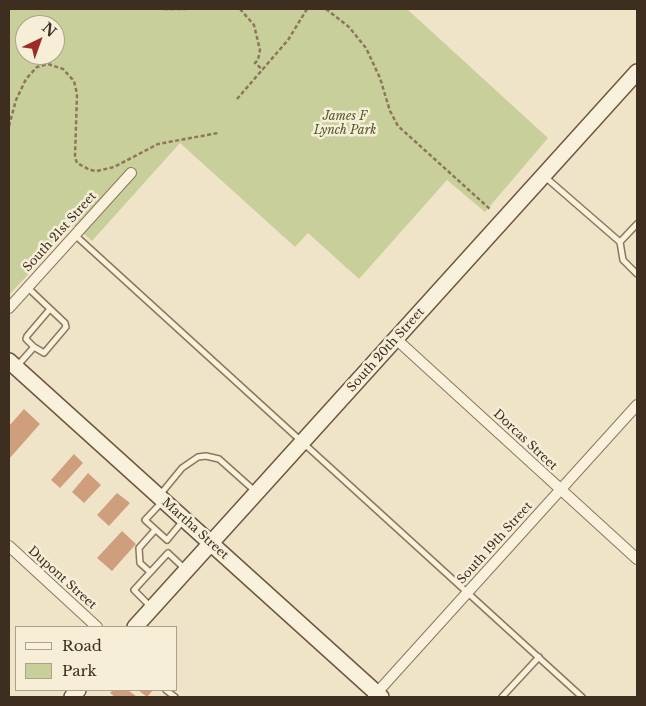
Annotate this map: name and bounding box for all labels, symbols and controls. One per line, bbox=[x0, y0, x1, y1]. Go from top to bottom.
north arrow bbox=[15, 15, 65, 65]
text: N bbox=[38, 18, 60, 41]
park label: James F Lynch Park bbox=[314, 110, 376, 138]
street label: South 21st Street bbox=[20, 189, 100, 275]
street label: South 20th Street bbox=[344, 305, 428, 395]
street label: Dorcas Street bbox=[490, 407, 560, 473]
street label: Martha Street bbox=[159, 495, 231, 563]
street label: South 19th Street bbox=[454, 499, 536, 587]
street label: Dupont Street bbox=[25, 544, 99, 612]
legend bbox=[15, 626, 178, 691]
text: Road bbox=[62, 636, 102, 655]
text: Park bbox=[62, 661, 97, 680]

